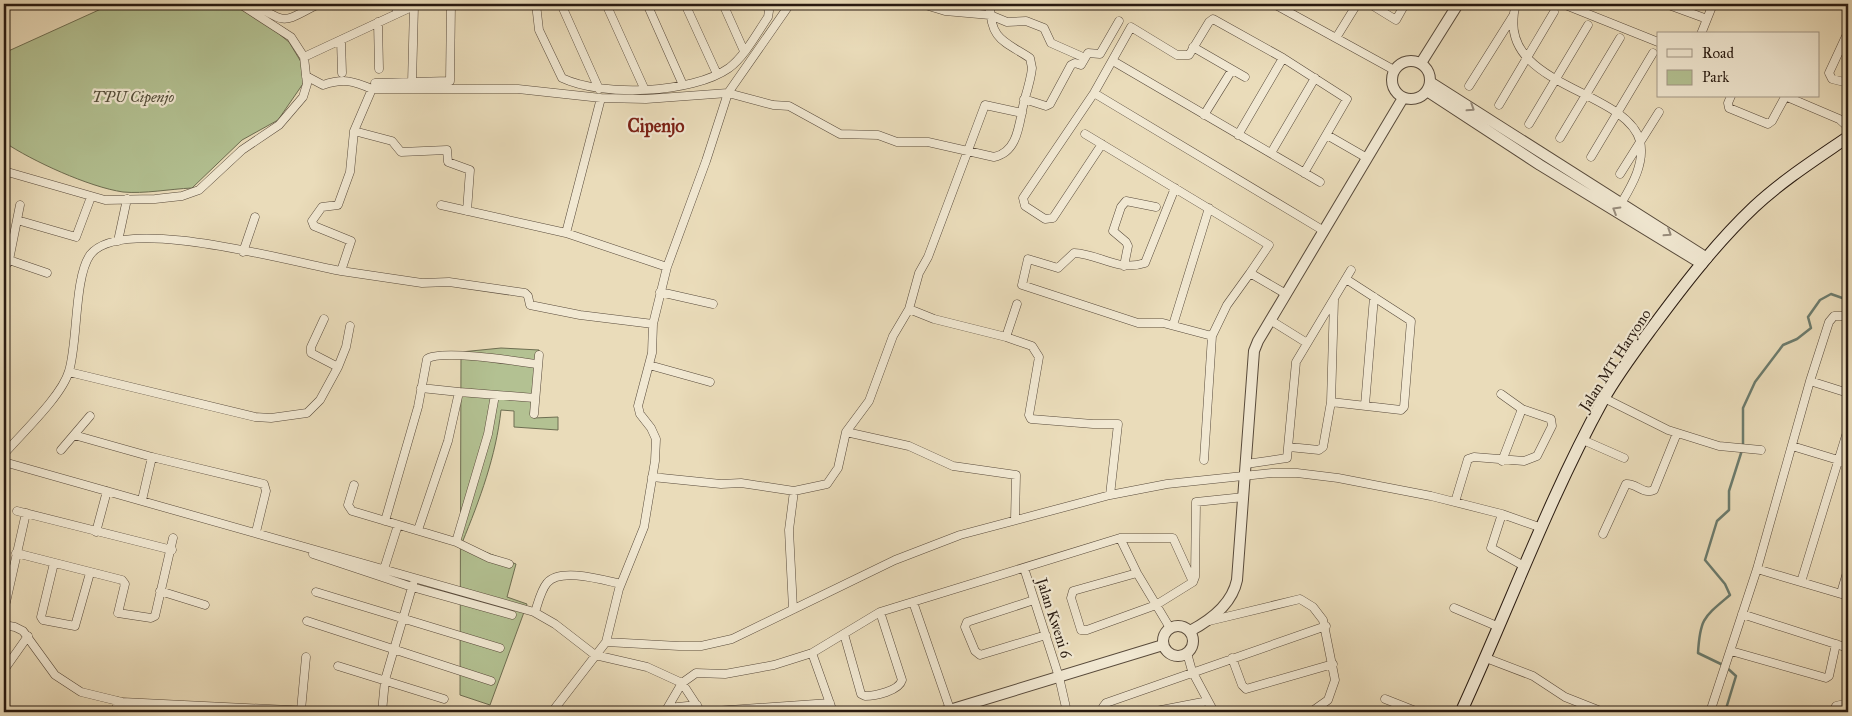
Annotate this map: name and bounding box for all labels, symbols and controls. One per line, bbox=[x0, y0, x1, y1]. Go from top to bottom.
legend bbox=[1657, 32, 1820, 98]
text: Road bbox=[1702, 44, 1734, 62]
text: Park bbox=[1702, 68, 1729, 86]
park label: TPU Cipenjo bbox=[92, 88, 174, 107]
one-way arrow bbox=[1466, 102, 1475, 112]
district label: Cipenjo bbox=[627, 115, 685, 138]
one-way arrow bbox=[1613, 207, 1622, 217]
one-way arrow bbox=[1662, 226, 1671, 236]
street label: Jalan MT Haryono bbox=[1574, 305, 1656, 417]
street label: Jalan Kweni 6 bbox=[1031, 574, 1076, 662]

